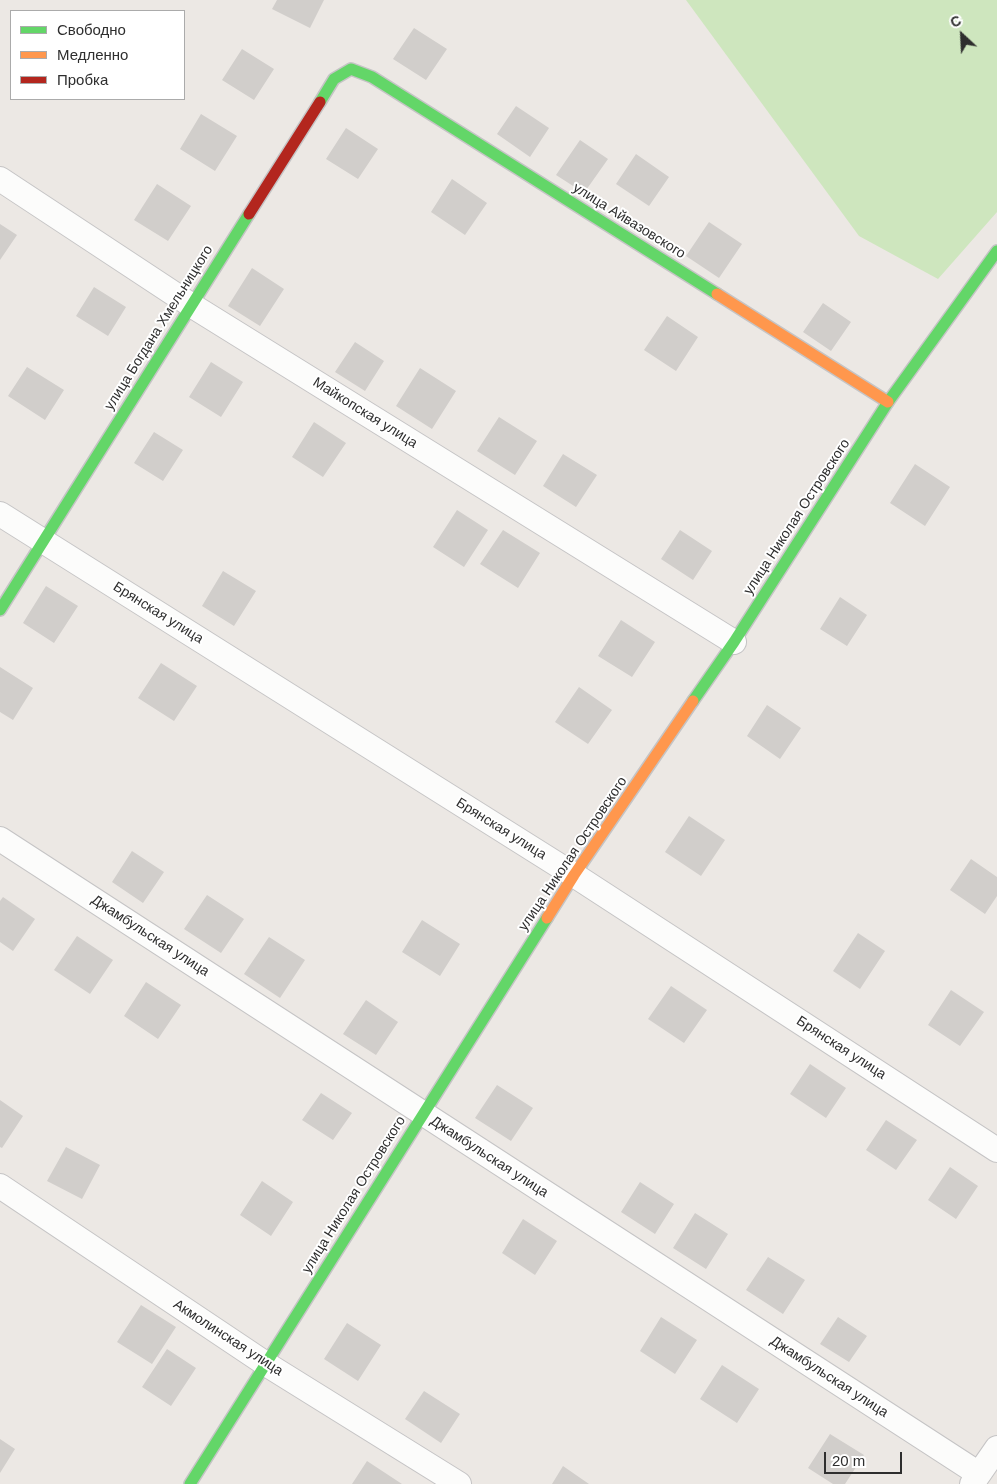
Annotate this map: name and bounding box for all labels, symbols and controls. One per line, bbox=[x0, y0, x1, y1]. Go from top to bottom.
legend bbox=[10, 10, 185, 100]
north arrow bbox=[937, 10, 987, 60]
text: С bbox=[948, 12, 964, 31]
text: Свободно bbox=[57, 21, 126, 38]
text: Медленно bbox=[57, 46, 128, 63]
text: Пробка bbox=[57, 71, 108, 88]
street label: улица Айвазовского bbox=[570, 180, 688, 262]
street label: улица Богдана Хмельницкого bbox=[101, 242, 217, 414]
street label: Майкопская улица bbox=[310, 374, 420, 452]
street label: улица Николая Островского bbox=[740, 436, 854, 598]
street label: Брянская улица bbox=[110, 579, 206, 647]
street label: улица Николая Островского bbox=[515, 774, 631, 934]
street label: Брянская улица bbox=[453, 795, 549, 863]
street label: Джамбульская улица bbox=[88, 892, 212, 980]
street label: Брянская улица bbox=[793, 1013, 889, 1083]
street label: улица Николая Островского bbox=[299, 1113, 409, 1277]
street label: Джамбульская улица bbox=[427, 1113, 551, 1201]
street label: Акмолинская улица bbox=[170, 1296, 286, 1380]
street label: Джамбульская улица bbox=[767, 1333, 891, 1421]
scale bar bbox=[827, 1442, 904, 1474]
text: 20 m bbox=[832, 1452, 865, 1469]

